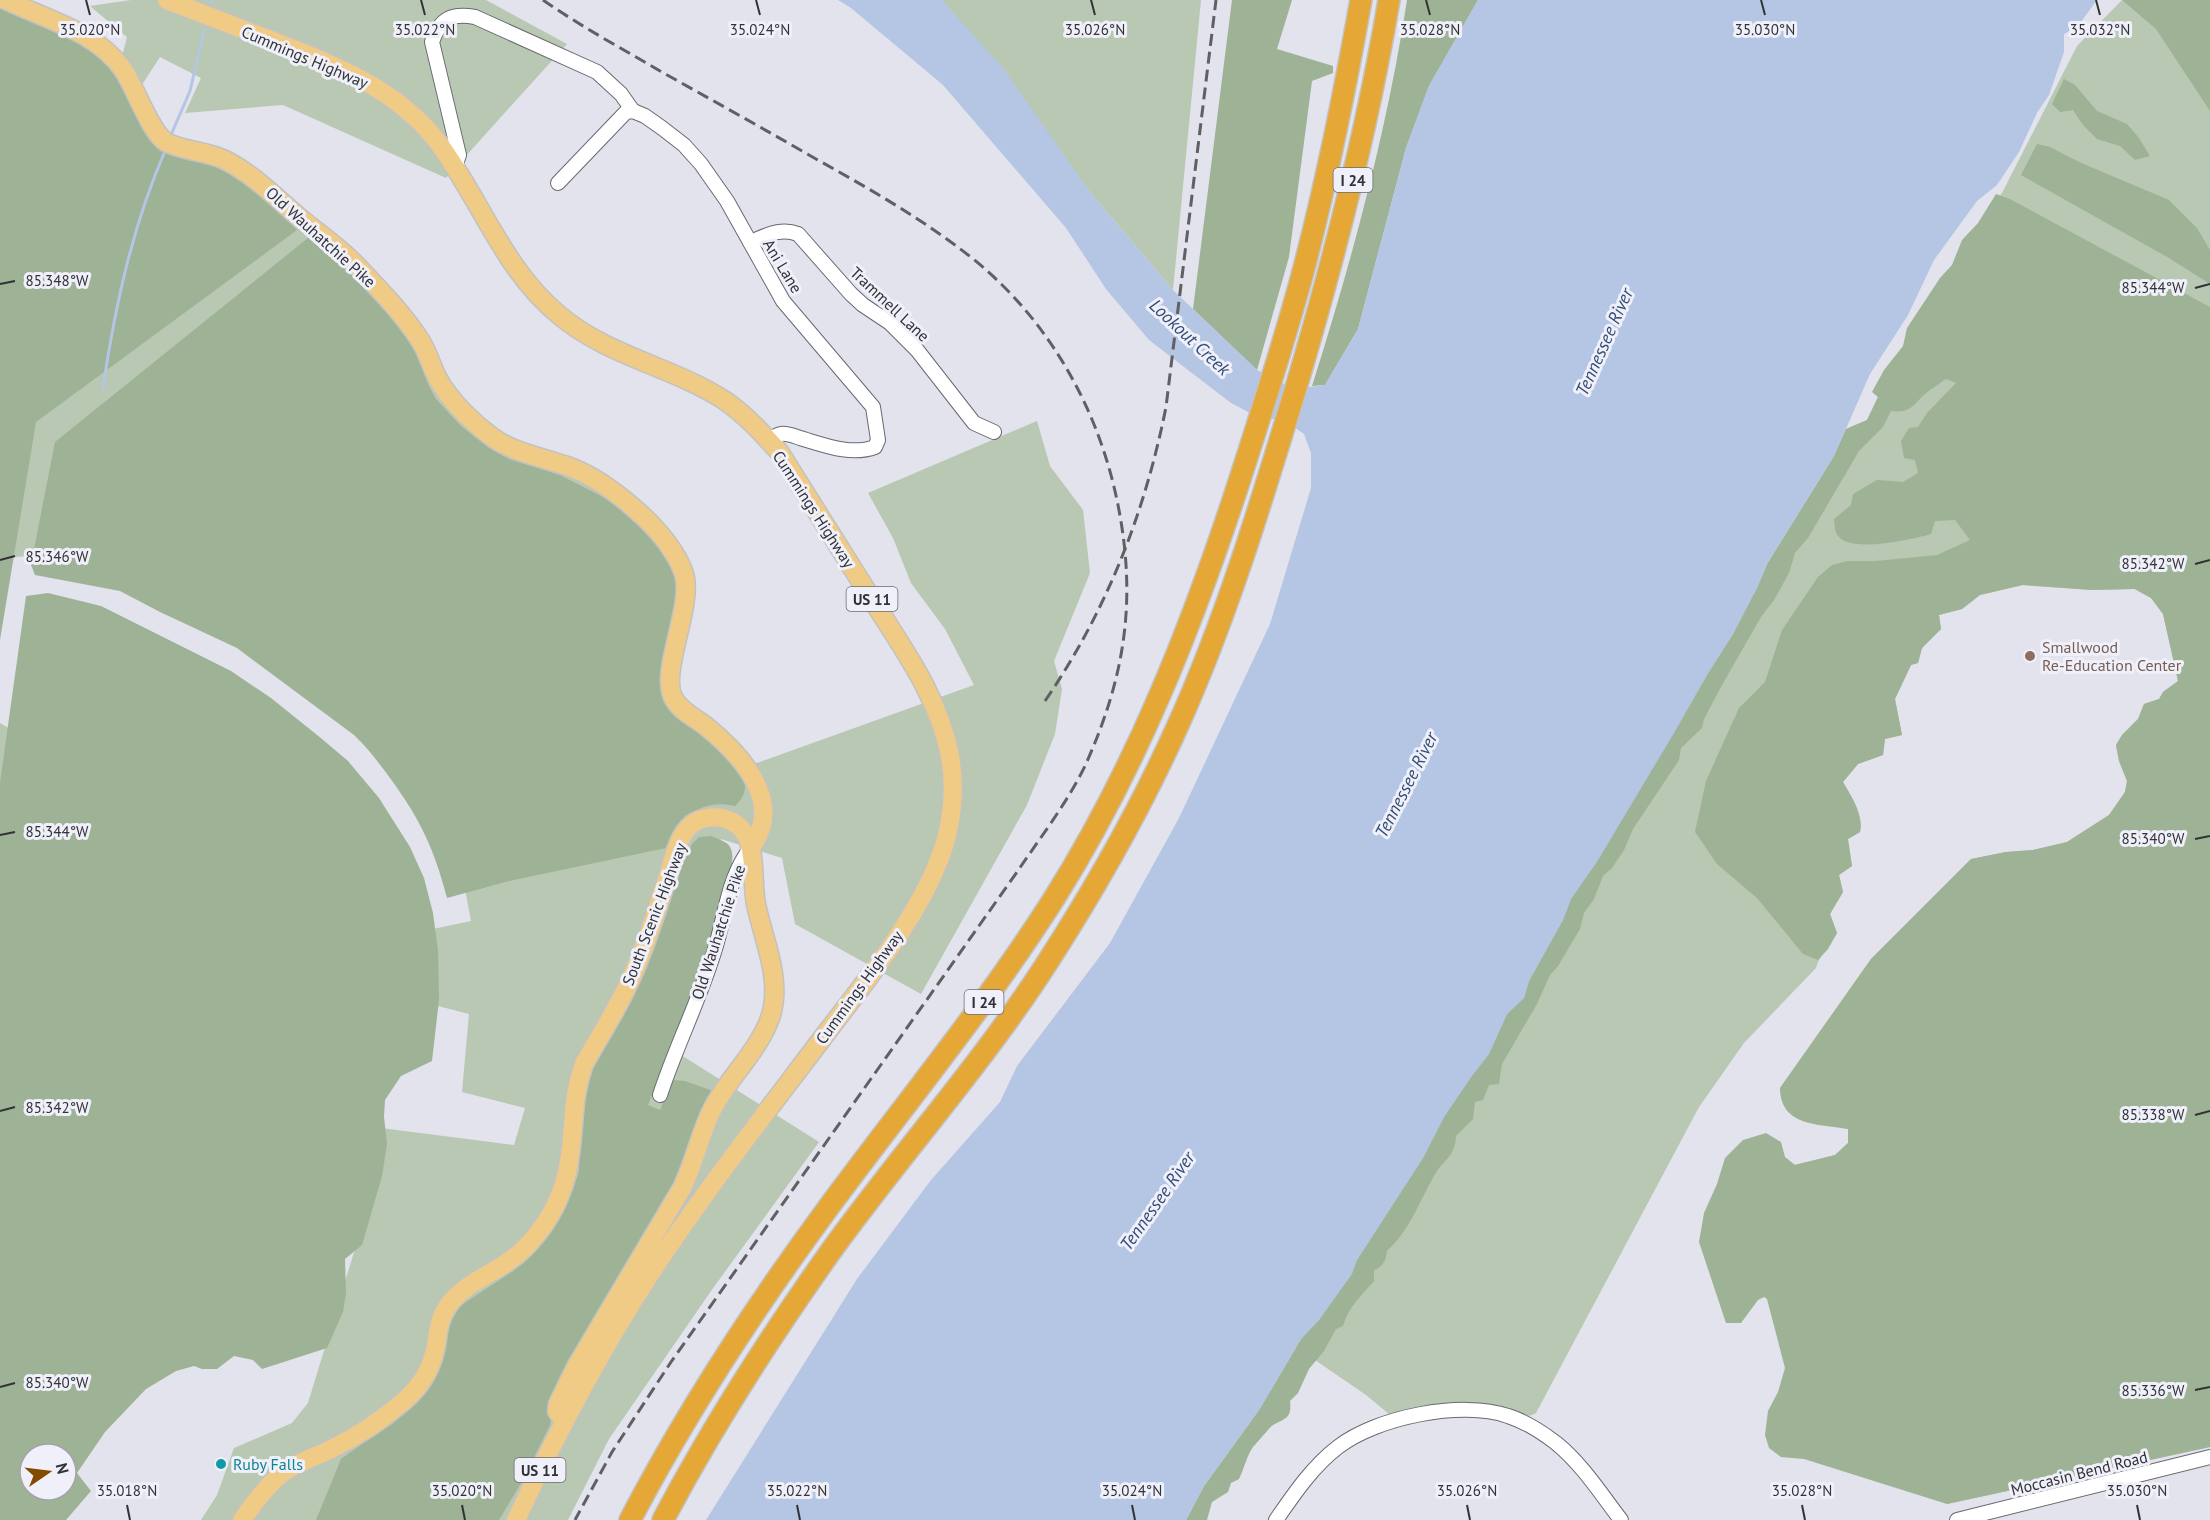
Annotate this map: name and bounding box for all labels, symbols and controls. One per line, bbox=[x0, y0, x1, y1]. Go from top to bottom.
text: 35.020°N bbox=[60, 20, 120, 39]
text: 35.022°N bbox=[395, 20, 455, 39]
text: 35.024°N bbox=[730, 20, 790, 39]
text: 35.026°N bbox=[1065, 20, 1125, 39]
text: 35.028°N bbox=[1400, 20, 1460, 39]
text: 35.030°N bbox=[1735, 20, 1795, 39]
text: 35.032°N bbox=[2070, 20, 2130, 39]
street label: Cummings Highway bbox=[239, 21, 372, 93]
road number: I 24 bbox=[1334, 168, 1372, 192]
street label: Old Wauhatchie Pike bbox=[262, 182, 380, 292]
street label: Ani Lane bbox=[759, 235, 807, 297]
street label: Trammell Lane bbox=[846, 262, 934, 346]
text: 85.348°W bbox=[26, 271, 89, 290]
text: 85.344°W bbox=[2122, 278, 2185, 297]
water label: Tennessee River bbox=[1570, 284, 1638, 399]
water label: Lookout Creek bbox=[1145, 294, 1236, 381]
street label: Cummings Highway bbox=[769, 447, 860, 572]
text: 85.346°W bbox=[26, 547, 89, 566]
text: 85.342°W bbox=[2122, 554, 2185, 573]
road number: US 11 bbox=[846, 587, 898, 611]
place label: Smallwood Re-Education Center bbox=[2042, 637, 2182, 675]
marker: Smallwood Re-Education Center bbox=[2023, 649, 2037, 663]
water label: Tennessee River bbox=[1370, 727, 1443, 842]
text: 85.344°W bbox=[26, 822, 89, 841]
text: 85.340°W bbox=[2122, 829, 2185, 848]
street label: South Scenic Highway bbox=[618, 839, 691, 988]
street label: Old Wauhatchie Pike bbox=[687, 862, 749, 1002]
street label: Cummings Highway bbox=[811, 926, 907, 1048]
road number: I 24 bbox=[964, 990, 1004, 1014]
text: 85.342°W bbox=[26, 1098, 89, 1117]
text: 85.338°W bbox=[2122, 1105, 2185, 1124]
water label: Tennessee River bbox=[1114, 1146, 1200, 1255]
text: 85.340°W bbox=[26, 1373, 89, 1392]
text: 85.336°W bbox=[2122, 1381, 2185, 1400]
north arrow bbox=[18, 1442, 78, 1502]
street label: Moccasin Bend Road bbox=[2009, 1446, 2149, 1500]
place label: Ruby Falls bbox=[233, 1454, 303, 1474]
marker: Ruby Falls bbox=[214, 1457, 228, 1471]
road number: US 11 bbox=[514, 1458, 566, 1482]
text: N bbox=[52, 1461, 74, 1476]
text: 35.018°N bbox=[97, 1481, 157, 1500]
text: 35.020°N bbox=[432, 1481, 492, 1500]
text: 35.022°N bbox=[767, 1481, 827, 1500]
text: 35.024°N bbox=[1102, 1481, 1162, 1500]
text: 35.026°N bbox=[1437, 1481, 1497, 1500]
text: 35.028°N bbox=[1772, 1481, 1832, 1500]
text: 35.030°N bbox=[2107, 1481, 2167, 1500]

